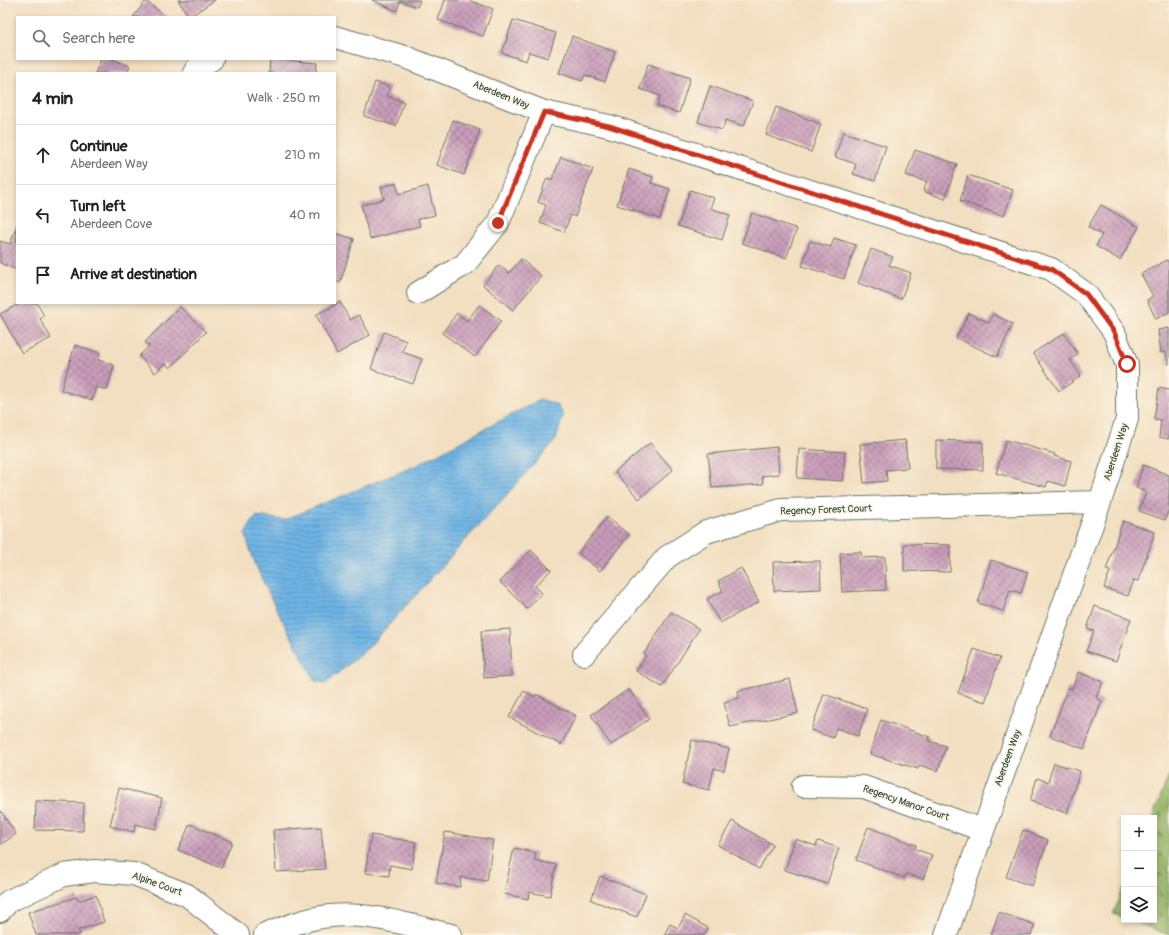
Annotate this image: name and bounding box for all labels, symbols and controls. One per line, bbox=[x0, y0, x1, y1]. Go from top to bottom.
search box bbox=[16, 16, 336, 60]
icon: search bbox=[30, 27, 52, 49]
text: Search here bbox=[62, 29, 135, 48]
street label: Aberdeen Way bbox=[471, 78, 532, 112]
text: 4 min bbox=[32, 88, 73, 109]
text: Walk · 250 m bbox=[247, 90, 320, 106]
text: Continue bbox=[70, 137, 128, 156]
icon: ahead bbox=[32, 144, 54, 166]
text: 210 m bbox=[284, 147, 320, 163]
text: Aberdeen Way bbox=[70, 156, 148, 172]
text: Turn left bbox=[70, 197, 126, 216]
icon: left bbox=[32, 204, 54, 226]
text: 40 m bbox=[289, 207, 320, 223]
route end bbox=[489, 214, 507, 232]
text: Aberdeen Cove bbox=[70, 216, 152, 232]
icon: arrive bbox=[32, 264, 54, 286]
text: Arrive at destination bbox=[70, 265, 197, 284]
route start bbox=[1118, 355, 1136, 373]
street label: Aberdeen Way bbox=[1101, 421, 1131, 482]
street label: Regency Forest Court bbox=[780, 502, 873, 518]
street label: Aberdeen Way bbox=[992, 727, 1024, 788]
street label: Regency Manor Court bbox=[861, 783, 952, 824]
map controls bbox=[1121, 815, 1157, 923]
button: + bbox=[1121, 815, 1157, 851]
button: − bbox=[1121, 851, 1157, 887]
street label: Alpine Court bbox=[130, 869, 184, 899]
button: layers bbox=[1121, 887, 1157, 923]

